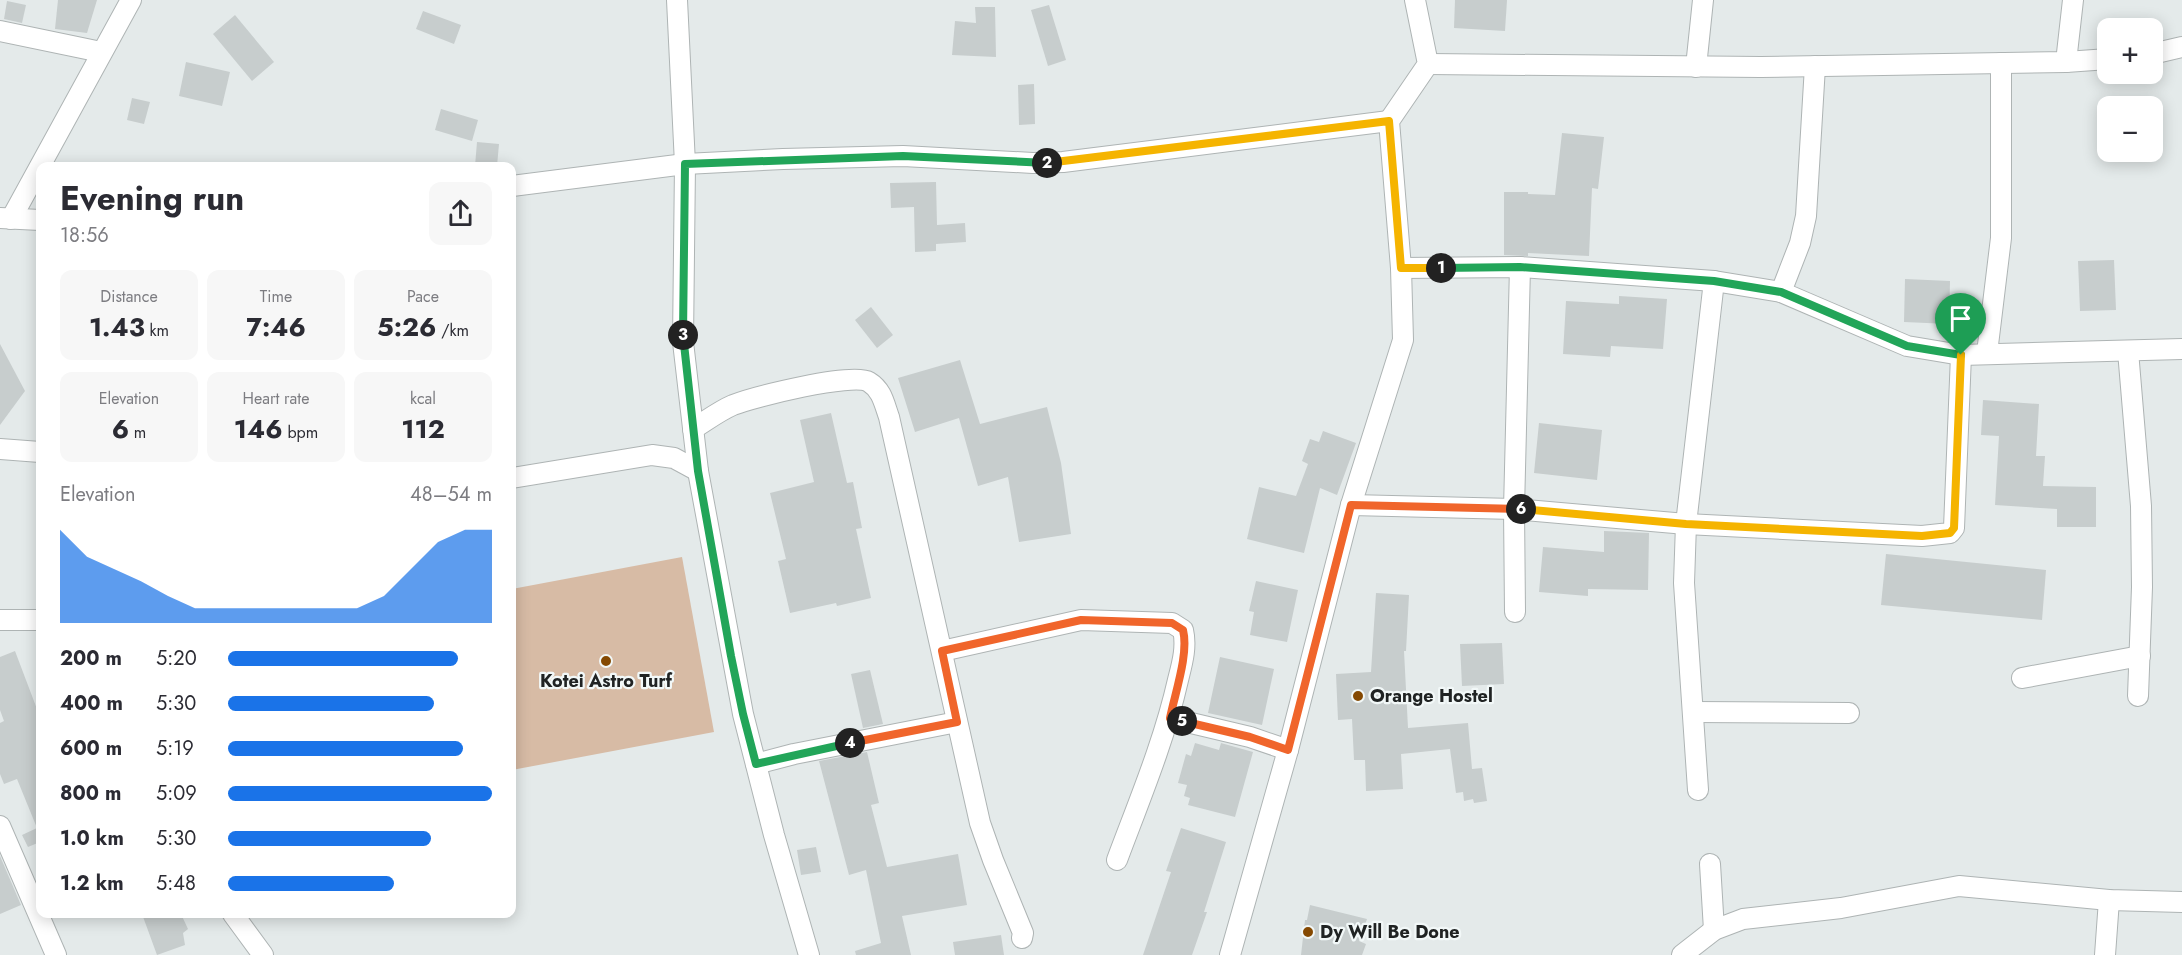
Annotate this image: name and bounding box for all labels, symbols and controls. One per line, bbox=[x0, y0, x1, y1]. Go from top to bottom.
map controls bbox=[2097, 18, 2163, 162]
button: + bbox=[2097, 18, 2163, 84]
button: − bbox=[2097, 96, 2163, 162]
pin: 2 bbox=[1032, 148, 1062, 178]
text: 2 bbox=[1042, 151, 1052, 174]
text: Evening run bbox=[60, 175, 244, 222]
button: share bbox=[429, 182, 492, 245]
text: 18:56 bbox=[60, 221, 109, 250]
pin: 1 bbox=[1426, 253, 1456, 283]
text: 1 bbox=[1437, 256, 1445, 279]
text: Distance bbox=[100, 285, 158, 308]
text: Time bbox=[260, 285, 292, 308]
text: Pace bbox=[407, 285, 439, 308]
pin bbox=[1935, 293, 1986, 355]
icon: arrive bbox=[1944, 302, 1977, 335]
text: 1.43 bbox=[89, 308, 145, 346]
text: 7:46 bbox=[246, 308, 306, 346]
text: 5:26 bbox=[377, 308, 437, 346]
text: km bbox=[145, 319, 169, 342]
text: /km bbox=[437, 319, 469, 342]
pin: 3 bbox=[668, 320, 698, 350]
text: 3 bbox=[678, 323, 688, 346]
text: Elevation bbox=[99, 387, 159, 410]
text: Heart rate bbox=[243, 387, 309, 410]
text: kcal bbox=[410, 387, 436, 410]
text: 6 bbox=[112, 410, 129, 448]
text: 146 bbox=[234, 410, 283, 448]
text: 112 bbox=[401, 410, 445, 448]
text: m bbox=[129, 421, 146, 444]
text: bpm bbox=[283, 421, 318, 444]
text: Elevation bbox=[60, 480, 135, 509]
text: 48–54 m bbox=[410, 480, 492, 509]
pin: 6 bbox=[1506, 494, 1536, 524]
text: 6 bbox=[1516, 497, 1526, 520]
text: 200 m bbox=[60, 644, 122, 673]
text: 5:20 bbox=[156, 644, 197, 673]
marker: Kotei Astro Turf bbox=[599, 654, 613, 668]
place label: Kotei Astro Turf bbox=[540, 668, 673, 694]
place label: Orange Hostel bbox=[1370, 683, 1493, 709]
text: 400 m bbox=[60, 689, 123, 718]
text: 5:30 bbox=[156, 689, 196, 718]
marker: Orange Hostel bbox=[1351, 689, 1365, 703]
pin: 5 bbox=[1167, 706, 1197, 736]
text: 5 bbox=[1177, 709, 1187, 732]
pin: 4 bbox=[835, 728, 865, 758]
text: 4 bbox=[844, 731, 856, 754]
text: 600 m bbox=[60, 734, 122, 763]
text: 5:19 bbox=[156, 734, 194, 763]
text: 800 m bbox=[60, 779, 121, 808]
text: 5:09 bbox=[156, 779, 197, 808]
text: 1.0 km bbox=[60, 824, 124, 853]
text: 5:30 bbox=[156, 824, 196, 853]
text: 1.2 km bbox=[60, 869, 124, 898]
text: 5:48 bbox=[156, 869, 196, 898]
place label: Dy Will Be Done bbox=[1320, 919, 1460, 945]
marker: Dy Will Be Done bbox=[1301, 925, 1315, 939]

